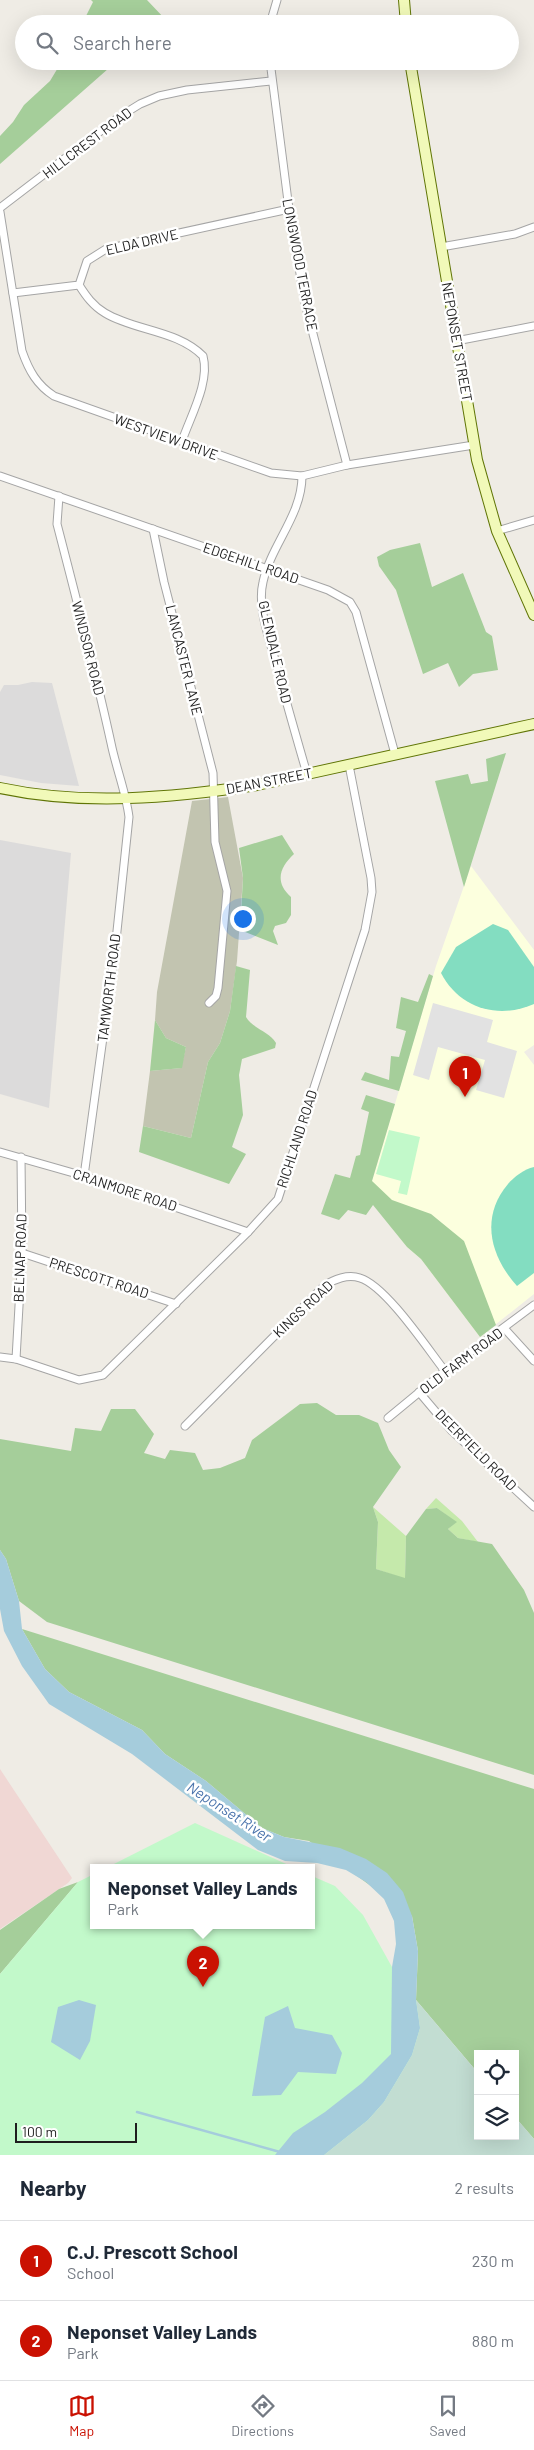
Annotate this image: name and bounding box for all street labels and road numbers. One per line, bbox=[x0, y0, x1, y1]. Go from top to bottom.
street label: HILLCREST ROAD bbox=[39, 104, 135, 182]
street label: LONGWOOD TERRACE bbox=[279, 197, 322, 333]
street label: ELDA DRIVE bbox=[104, 225, 180, 258]
street label: NEPONSET STREET bbox=[439, 281, 476, 403]
street label: WESTVIEW DRIVE bbox=[112, 410, 220, 463]
street label: EDGEHILL ROAD bbox=[201, 538, 301, 587]
street label: WINDSOR ROAD bbox=[69, 599, 108, 697]
street label: GLENDALE ROAD bbox=[255, 599, 296, 705]
street label: LANCASTER LANE bbox=[163, 603, 206, 717]
street label: DEAN STREET bbox=[224, 764, 313, 797]
street label: TAMWORTH ROAD bbox=[93, 933, 124, 1043]
street label: RICHLAND ROAD bbox=[273, 1088, 320, 1190]
street label: CRANMORE ROAD bbox=[71, 1165, 179, 1214]
street label: BELNAP ROAD bbox=[9, 1213, 30, 1303]
street label: PRESCOTT ROAD bbox=[47, 1253, 151, 1302]
street label: KINGS ROAD bbox=[269, 1277, 336, 1341]
street label: OLD FARM ROAD bbox=[416, 1324, 506, 1397]
street label: DEERFIELD ROAD bbox=[432, 1405, 521, 1494]

